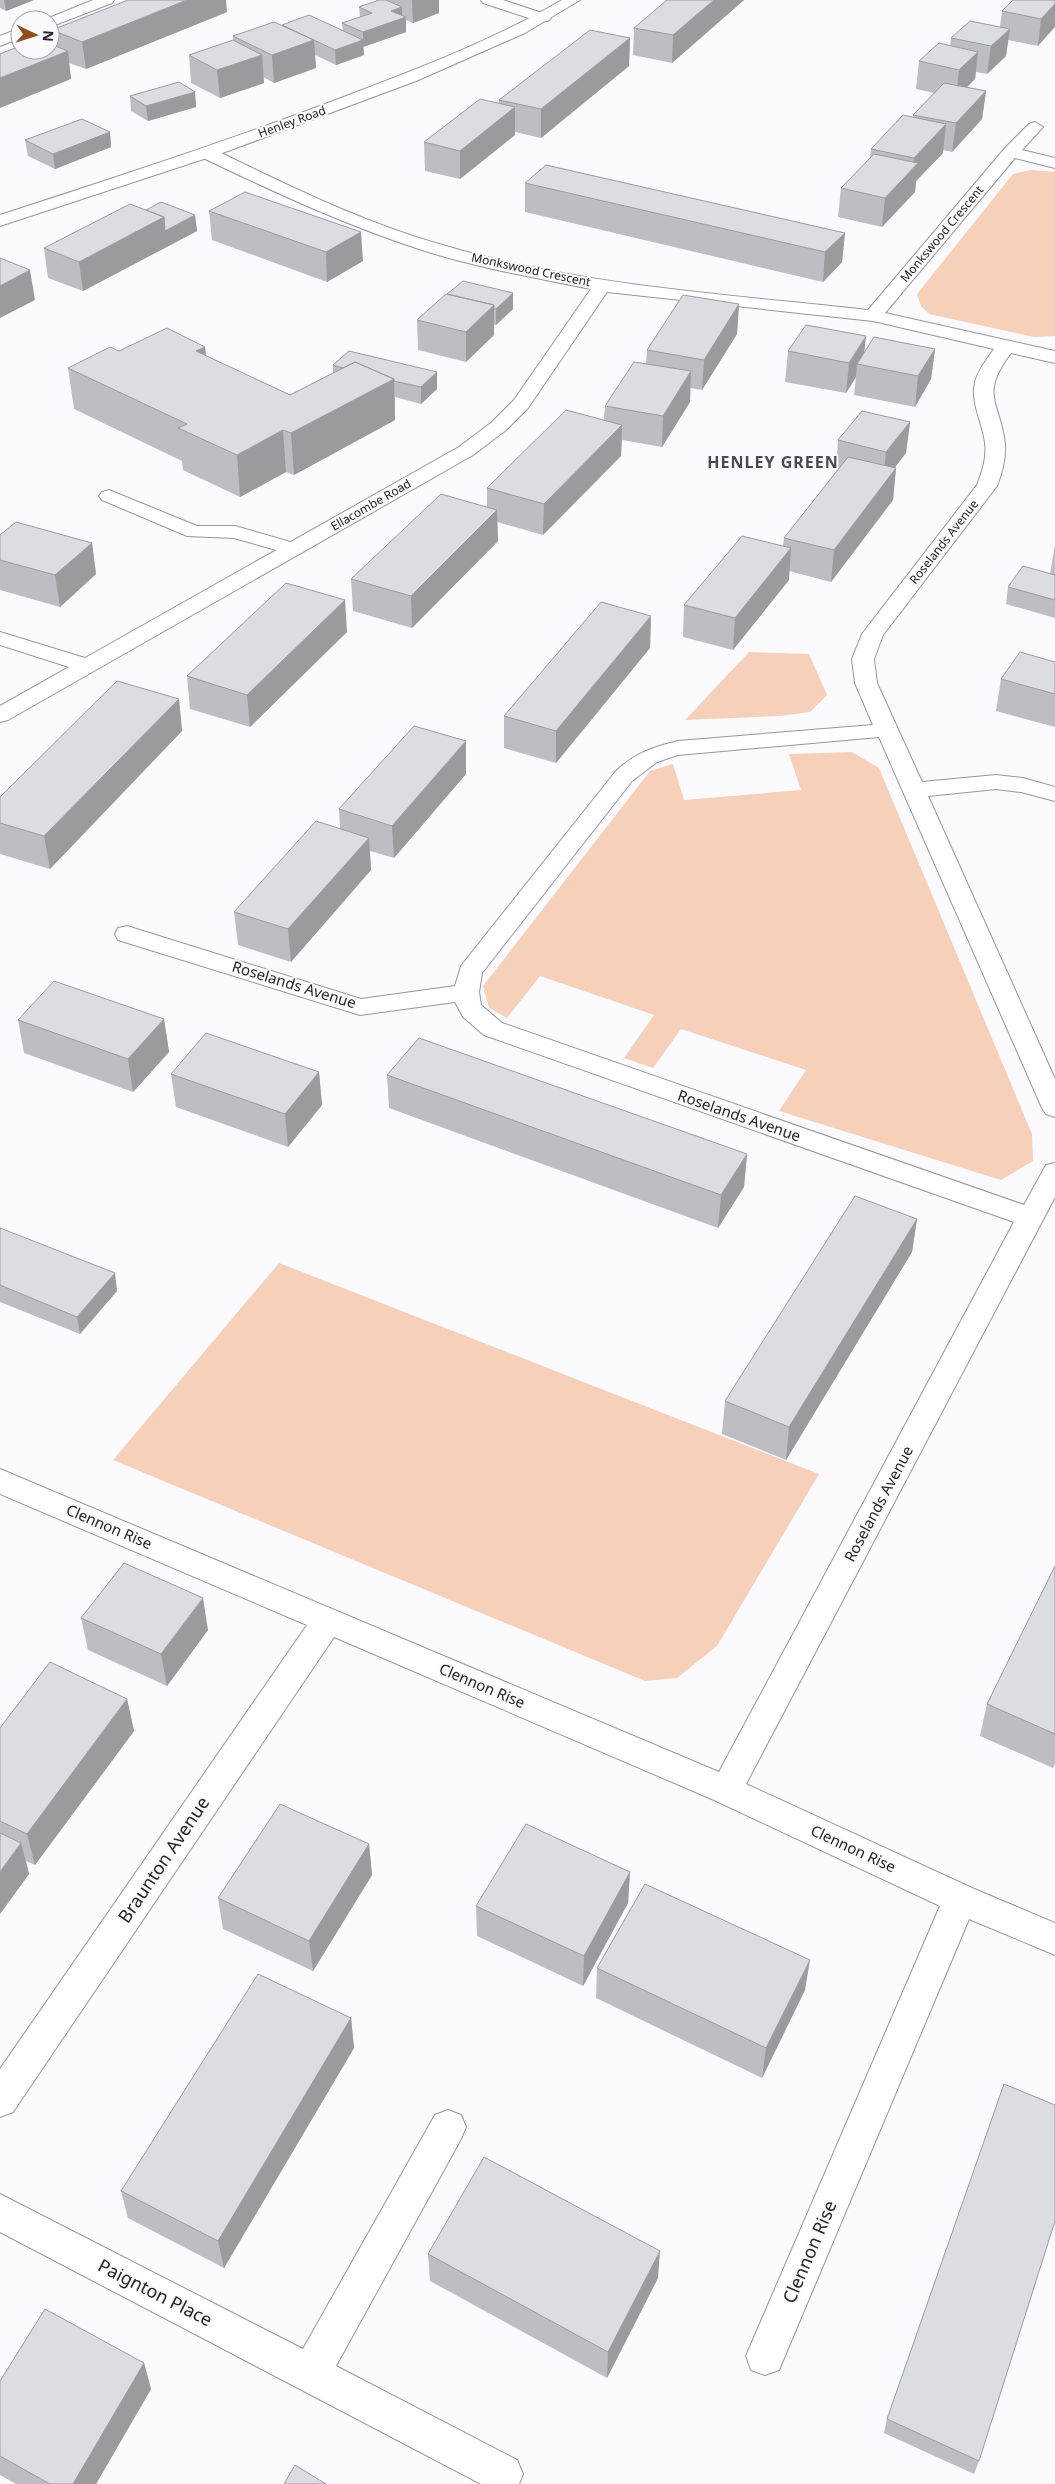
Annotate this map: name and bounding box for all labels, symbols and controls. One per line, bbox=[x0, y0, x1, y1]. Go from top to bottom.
north arrow bbox=[10, 10, 60, 60]
text: N bbox=[39, 30, 58, 42]
street label: Henley Road bbox=[256, 101, 328, 142]
street label: Monkswood Crescent bbox=[896, 181, 988, 286]
street label: Monkswood Crescent bbox=[470, 249, 593, 291]
district label: HENLEY GREEN bbox=[707, 451, 839, 473]
street label: Ellacombe Road bbox=[328, 475, 414, 534]
street label: Roselands Avenue bbox=[905, 496, 982, 587]
street label: Roselands Avenue bbox=[230, 956, 359, 1012]
street label: Roselands Avenue bbox=[675, 1085, 803, 1145]
street label: Roselands Avenue bbox=[839, 1442, 917, 1565]
street label: Clennon Rise bbox=[63, 1499, 155, 1553]
street label: Clennon Rise bbox=[436, 1658, 528, 1712]
street label: Braunton Avenue bbox=[112, 1792, 214, 1927]
street label: Clennon Rise bbox=[808, 1820, 899, 1876]
street label: Clennon Rise bbox=[777, 2196, 842, 2307]
street label: Paignton Place bbox=[94, 2253, 217, 2331]

